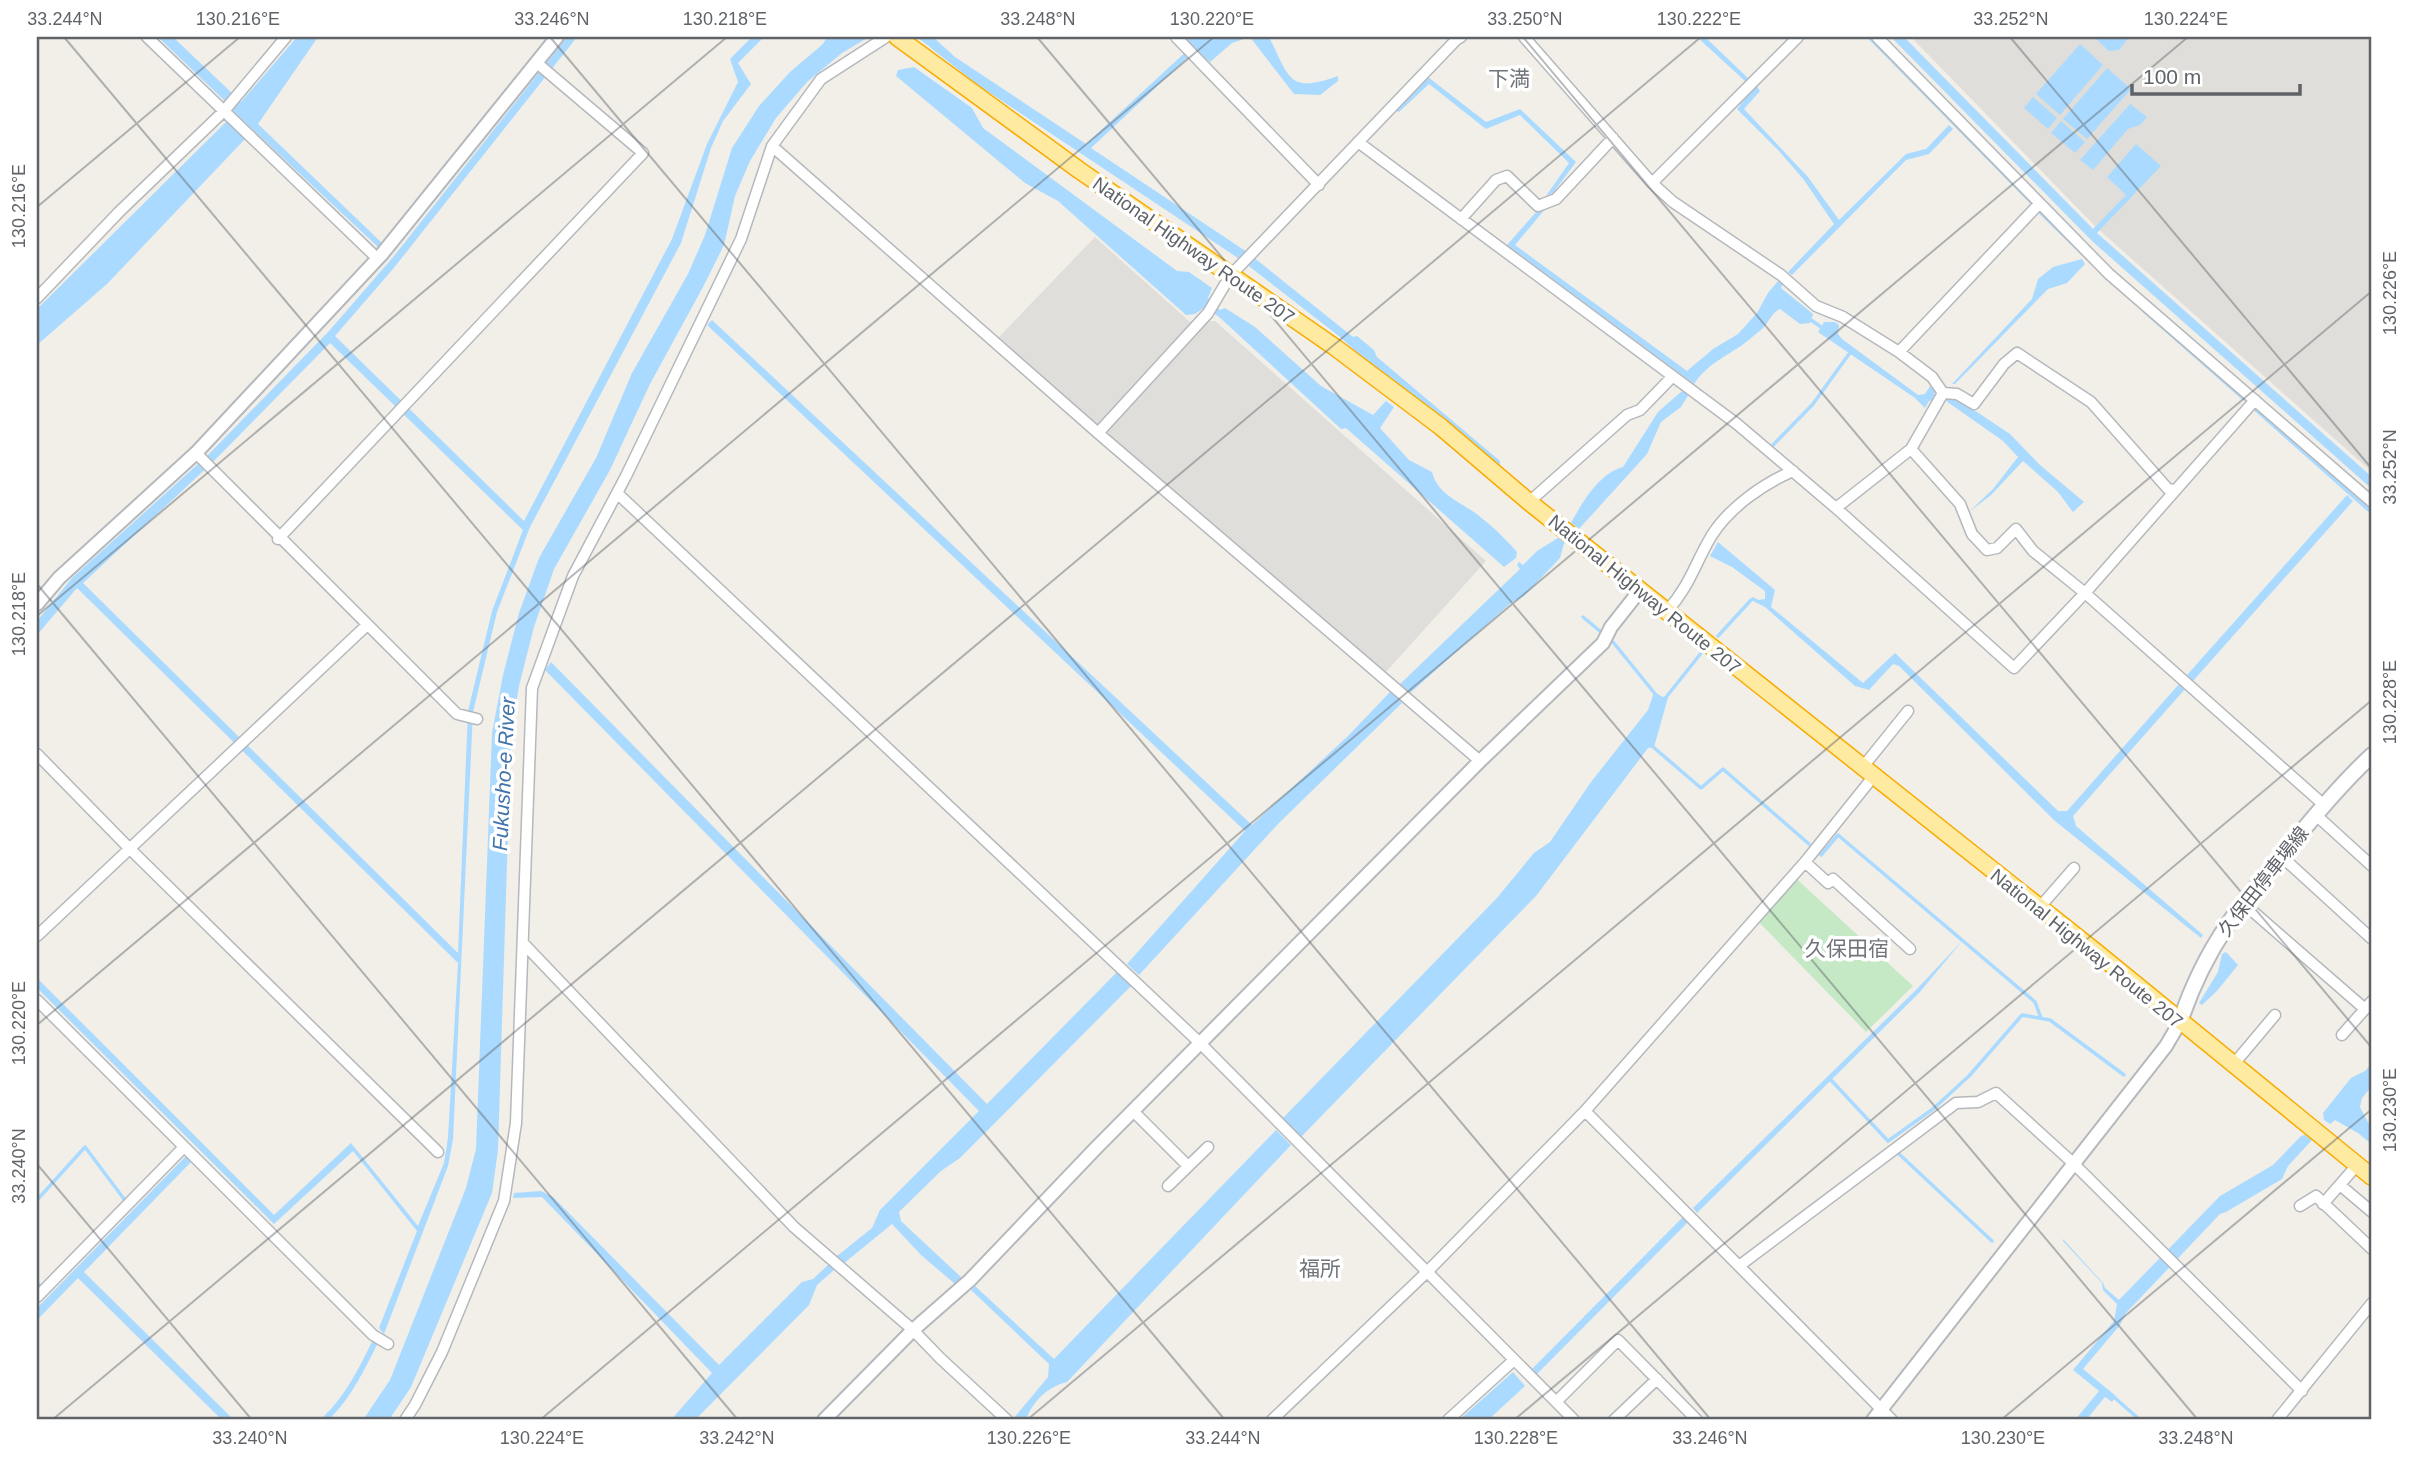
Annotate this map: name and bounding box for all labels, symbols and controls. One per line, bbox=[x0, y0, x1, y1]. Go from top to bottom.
text: 33.244°N bbox=[27, 9, 103, 29]
text: 130.216°E bbox=[196, 9, 280, 29]
text: 33.246°N bbox=[514, 9, 590, 29]
text: 130.218°E bbox=[683, 9, 767, 29]
text: 33.248°N bbox=[1000, 9, 1076, 29]
text: 130.220°E bbox=[1170, 9, 1254, 29]
text: 33.250°N bbox=[1487, 9, 1563, 29]
text: 130.222°E bbox=[1657, 9, 1741, 29]
text: 33.252°N bbox=[1973, 9, 2049, 29]
text: 130.224°E bbox=[2144, 9, 2228, 29]
scale bar bbox=[2132, 52, 2300, 96]
text: 100 m bbox=[2143, 65, 2201, 88]
district label: 下満 bbox=[1488, 67, 1530, 90]
text: 130.216°E bbox=[9, 164, 29, 248]
street label: National Highway Route 207 bbox=[1089, 173, 1298, 328]
text: 130.226°E bbox=[2380, 251, 2400, 335]
text: 33.252°N bbox=[2380, 429, 2400, 505]
street label: National Highway Route 207 bbox=[1545, 510, 1745, 678]
text: 130.218°E bbox=[9, 572, 29, 656]
text: 130.228°E bbox=[2380, 660, 2400, 744]
water label: Fukusho-e River bbox=[488, 695, 519, 852]
street label: 久保田停車場線 bbox=[2214, 822, 2313, 940]
street label: National Highway Route 207 bbox=[1987, 864, 2187, 1032]
district label: 久保田宿 bbox=[1805, 937, 1889, 960]
text: 130.220°E bbox=[9, 981, 29, 1065]
text: 130.230°E bbox=[2380, 1068, 2400, 1152]
text: 33.240°N bbox=[9, 1128, 29, 1204]
district label: 福所 bbox=[1299, 1257, 1341, 1280]
text: 33.240°N bbox=[212, 1428, 288, 1448]
text: 130.224°E bbox=[500, 1428, 584, 1448]
text: 33.242°N bbox=[699, 1428, 775, 1448]
text: 130.226°E bbox=[987, 1428, 1071, 1448]
text: 33.244°N bbox=[1185, 1428, 1261, 1448]
text: 130.228°E bbox=[1474, 1428, 1558, 1448]
text: 33.246°N bbox=[1672, 1428, 1748, 1448]
text: 130.230°E bbox=[1961, 1428, 2045, 1448]
text: 33.248°N bbox=[2158, 1428, 2234, 1448]

